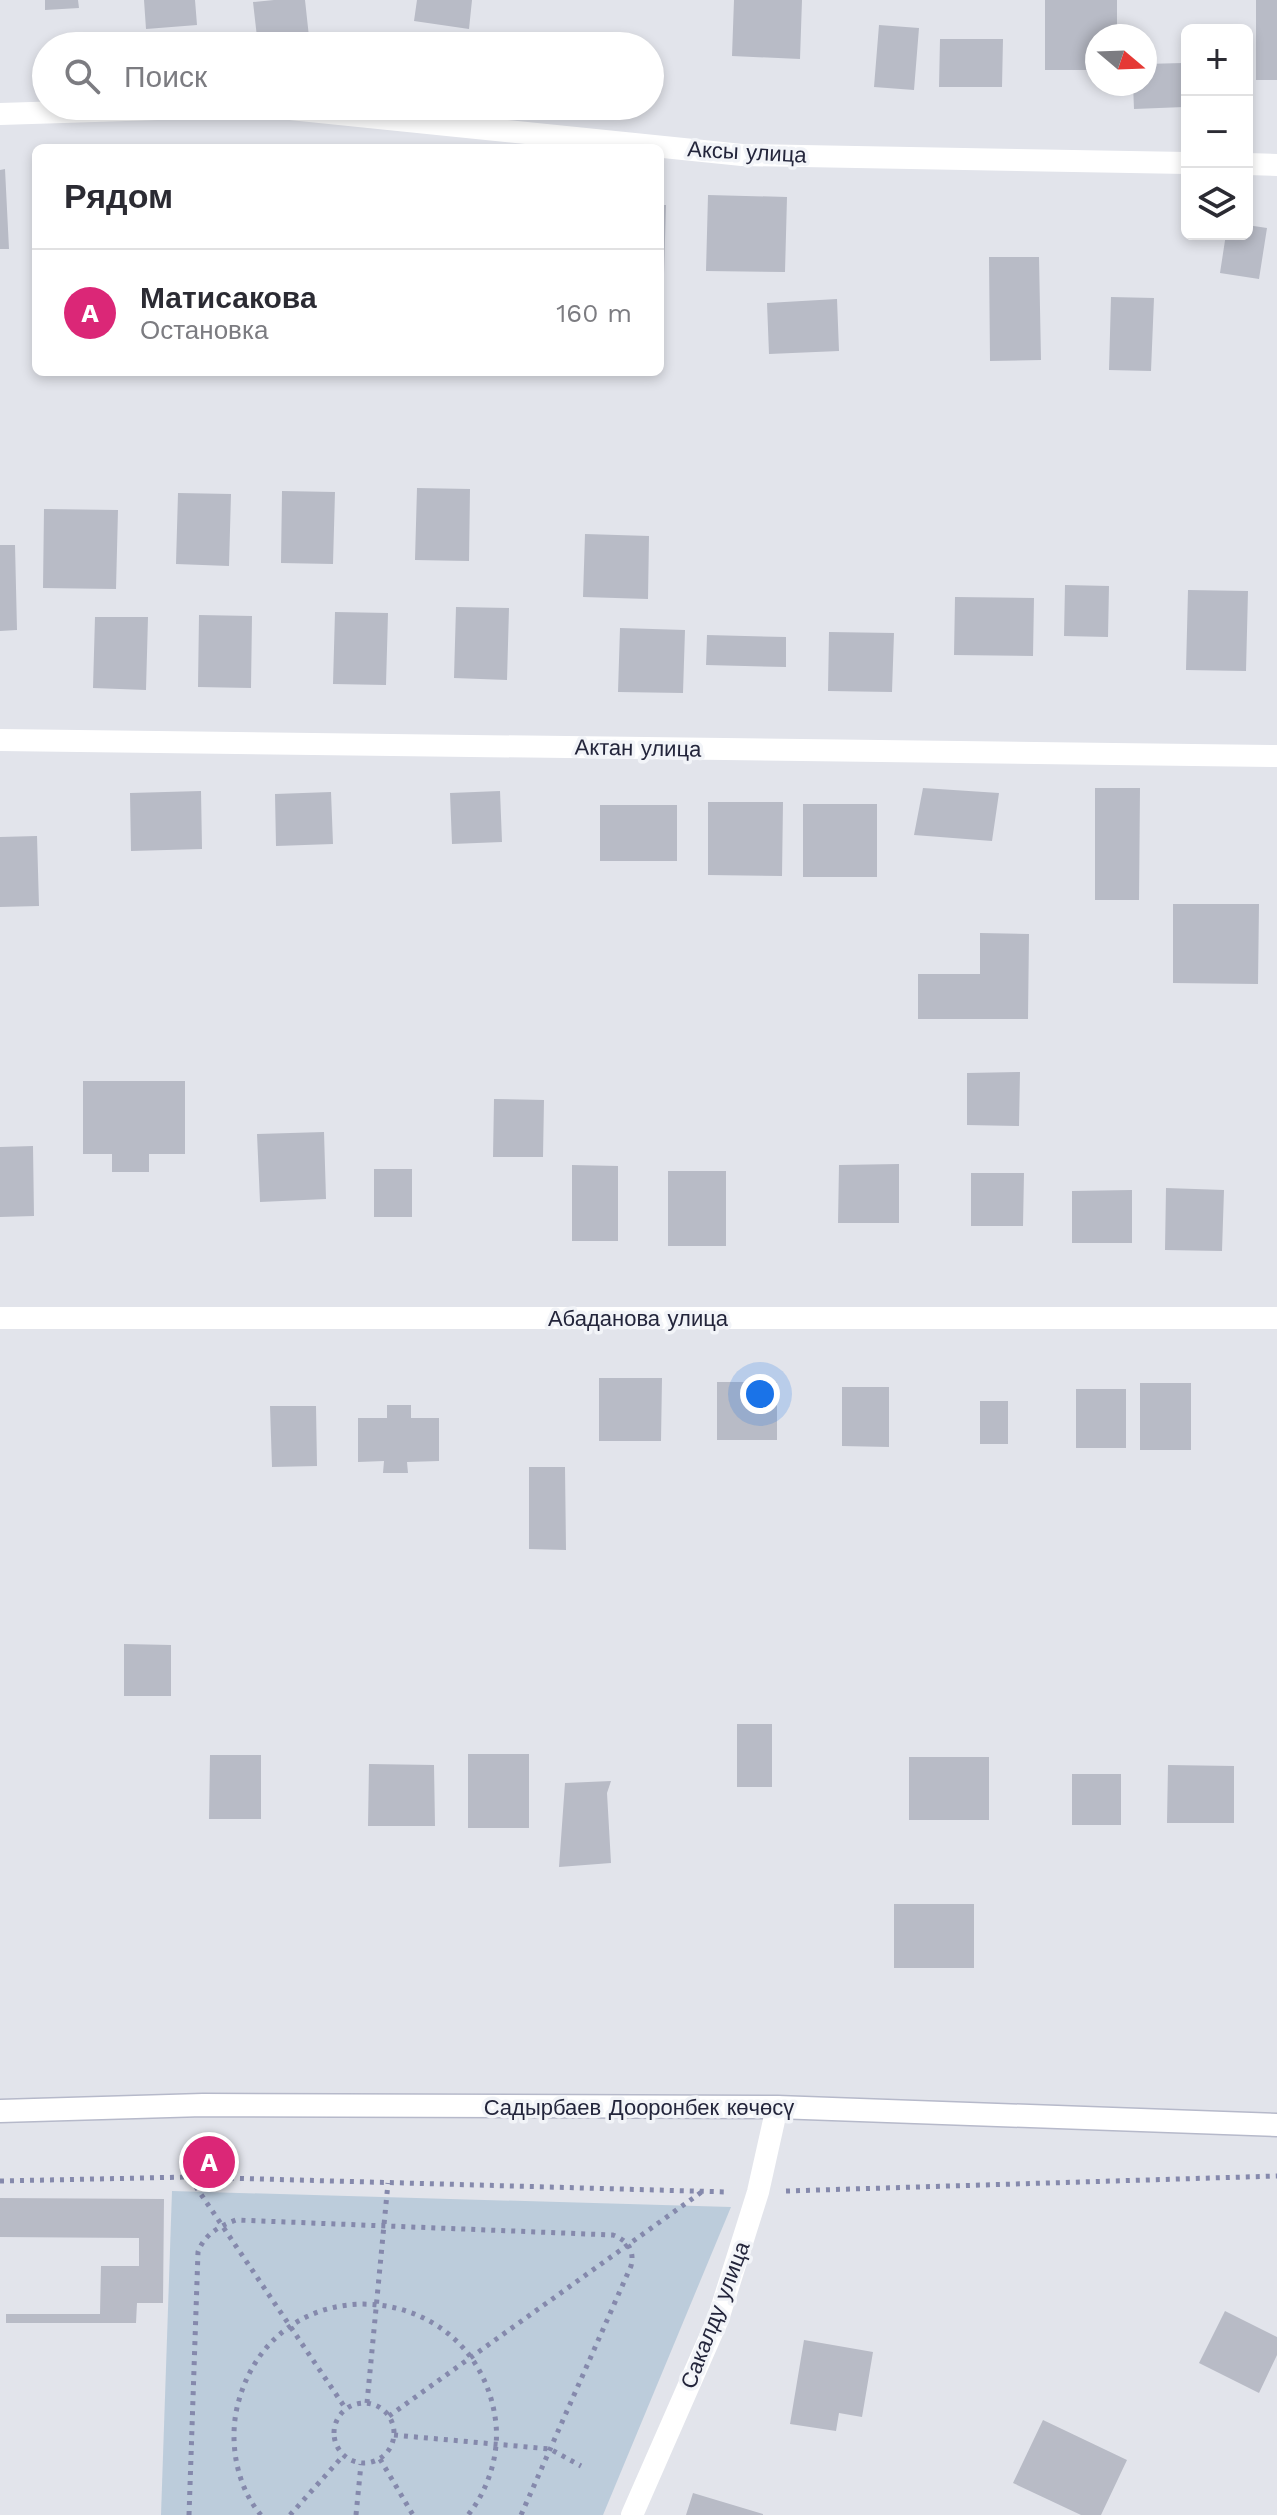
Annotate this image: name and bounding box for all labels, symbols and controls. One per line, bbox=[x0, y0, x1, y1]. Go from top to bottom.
north arrow bbox=[1085, 24, 1157, 96]
map controls bbox=[1181, 24, 1253, 240]
button: + bbox=[1181, 24, 1253, 96]
search box bbox=[32, 32, 664, 120]
icon: search bbox=[60, 54, 104, 98]
text: Поиск bbox=[124, 59, 207, 94]
button: − bbox=[1181, 96, 1253, 168]
street label: Аксы улица bbox=[687, 136, 808, 168]
button: layers bbox=[1181, 168, 1253, 240]
text: Рядом bbox=[64, 176, 173, 216]
text: Матисакова bbox=[140, 280, 317, 315]
text: A bbox=[81, 298, 99, 328]
text: 160 m bbox=[556, 298, 632, 328]
text: Остановка bbox=[140, 315, 268, 345]
street label: Актан улица bbox=[574, 734, 702, 762]
street label: Абаданова улица bbox=[548, 1306, 729, 1331]
your location bbox=[740, 1374, 780, 1414]
street label: Садырбаев Дооронбек көчөсү bbox=[484, 2095, 794, 2120]
pin: A bbox=[183, 2132, 235, 2192]
street label: Сакалду улица bbox=[675, 2237, 755, 2392]

